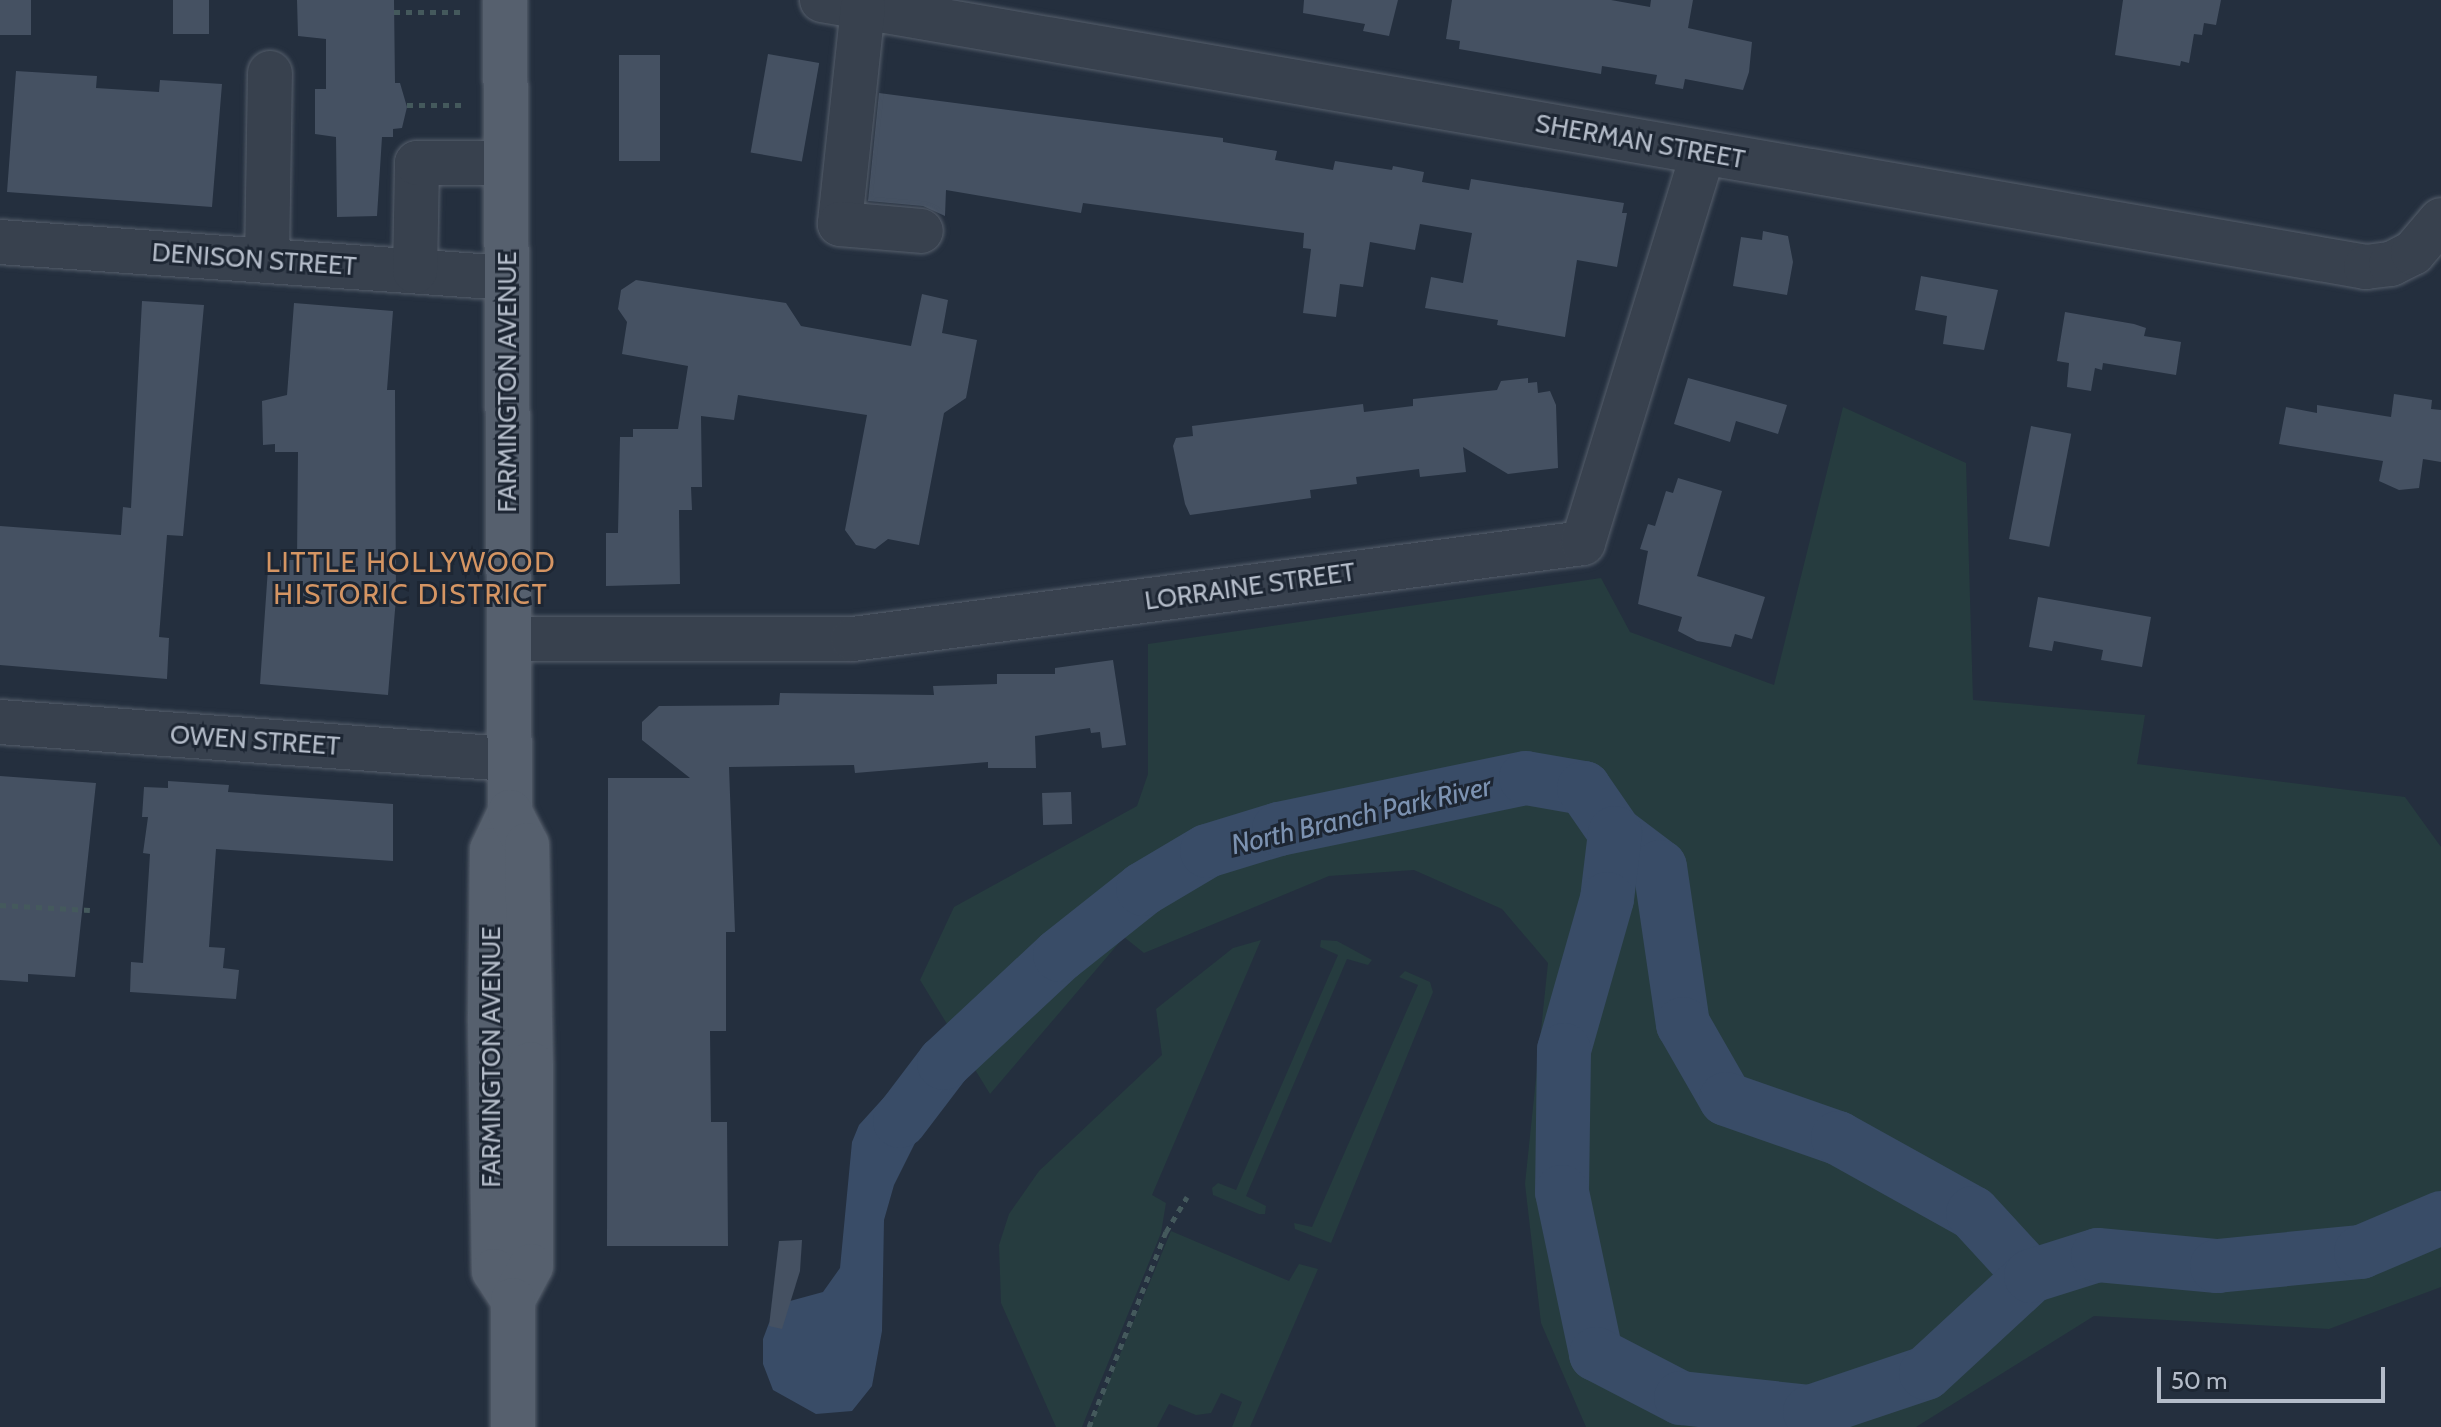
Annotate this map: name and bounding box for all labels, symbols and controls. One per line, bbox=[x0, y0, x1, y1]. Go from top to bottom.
street label: SHERMAN STREET bbox=[1533, 108, 1747, 176]
street label: DENISON STREET bbox=[151, 237, 357, 283]
street label: FARMINGTON AVENUE bbox=[492, 251, 524, 513]
district label: LITTLE HOLLYWOOD HISTORIC DISTRICT bbox=[265, 545, 557, 611]
street label: LORRAINE STREET bbox=[1143, 557, 1357, 617]
street label: OWEN STREET bbox=[169, 719, 341, 763]
water label: North Branch Park River bbox=[1228, 769, 1494, 861]
street label: FARMINGTON AVENUE bbox=[476, 926, 508, 1188]
scale bar bbox=[2161, 1351, 2389, 1401]
text: 50 m bbox=[2171, 1366, 2227, 1395]

